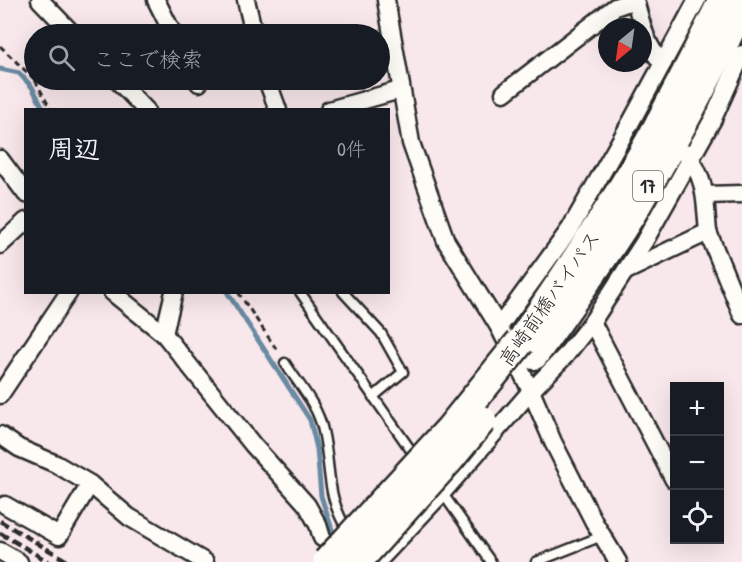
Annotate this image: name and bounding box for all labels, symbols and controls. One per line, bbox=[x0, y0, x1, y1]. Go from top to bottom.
north arrow bbox=[598, 18, 652, 72]
search box bbox=[24, 24, 390, 90]
icon: search bbox=[45, 41, 78, 74]
text: ここで検索 bbox=[93, 44, 203, 74]
text: 周辺 bbox=[48, 131, 100, 166]
text: 0件 bbox=[337, 135, 366, 162]
road number: 17 bbox=[633, 171, 663, 201]
street label: 高崎前橋バイパス bbox=[492, 225, 606, 371]
map controls bbox=[670, 382, 724, 544]
button: + bbox=[670, 382, 724, 436]
button: − bbox=[670, 436, 724, 490]
button: locate bbox=[670, 490, 724, 544]

